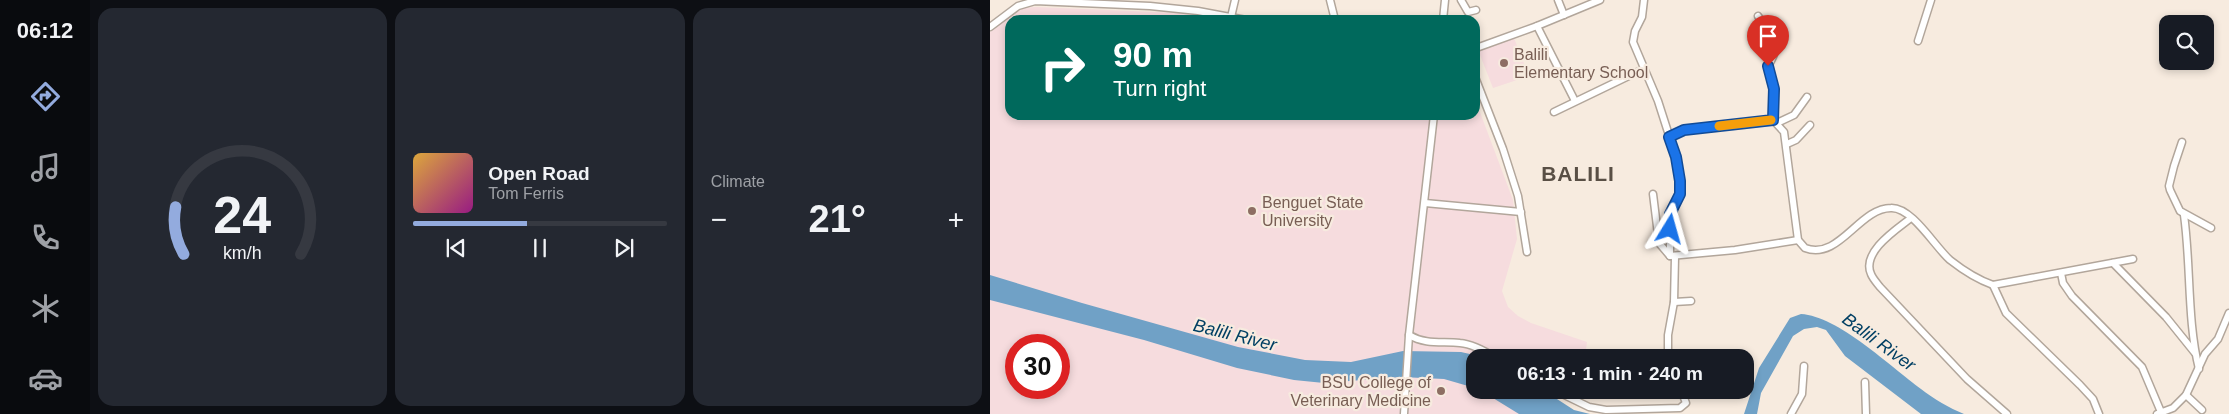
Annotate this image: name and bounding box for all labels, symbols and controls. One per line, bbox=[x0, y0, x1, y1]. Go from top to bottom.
pin bbox=[1747, 15, 1789, 66]
map controls bbox=[2159, 15, 2214, 70]
button: search bbox=[2159, 15, 2214, 70]
text: 06:12 bbox=[17, 18, 73, 43]
icon: arrive bbox=[1754, 22, 1782, 50]
icon: right bbox=[1030, 35, 1095, 100]
text: 90 m bbox=[1113, 35, 1193, 74]
place label: Balili Elementary School bbox=[1514, 46, 1648, 81]
marker: Balili Elementary School bbox=[1498, 57, 1510, 69]
text: Turn right bbox=[1113, 76, 1206, 101]
icon: directions bbox=[28, 79, 63, 114]
icon: music bbox=[28, 150, 63, 185]
district label: BALILI bbox=[1541, 162, 1615, 185]
text: Open Road bbox=[488, 163, 590, 184]
text: Climate bbox=[711, 173, 765, 190]
text: Tom Ferris bbox=[488, 185, 564, 202]
text: 24 bbox=[214, 186, 272, 244]
place label: Benguet State University bbox=[1262, 194, 1364, 229]
text: 21° bbox=[809, 198, 866, 240]
position arrow bbox=[1643, 202, 1695, 254]
text: − bbox=[711, 204, 727, 235]
text: + bbox=[948, 204, 964, 235]
marker: Benguet State University bbox=[1246, 205, 1258, 217]
icon: phone bbox=[28, 220, 63, 255]
icon: previous bbox=[442, 234, 470, 262]
icon: pause bbox=[526, 234, 554, 262]
icon: next bbox=[610, 234, 638, 262]
text: km/h bbox=[223, 243, 262, 263]
icon: climate bbox=[28, 291, 63, 326]
water label: Balili River bbox=[1839, 309, 1920, 376]
water label: Balili River bbox=[1191, 315, 1280, 355]
speed limit sign: 30 bbox=[1005, 334, 1070, 399]
icon: car bbox=[28, 361, 63, 396]
text: 06:13 · 1 min · 240 m bbox=[1517, 363, 1703, 384]
place label: BSU College of Veterinary Medicine bbox=[1290, 374, 1432, 409]
marker: BSU College of Veterinary Medicine bbox=[1435, 385, 1447, 397]

